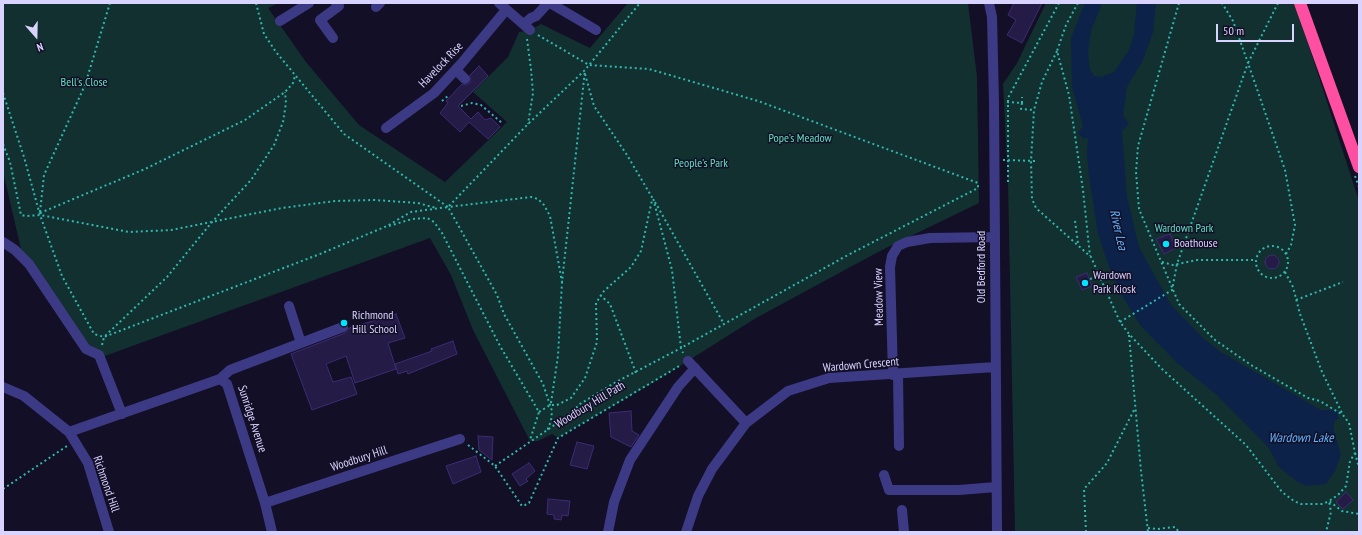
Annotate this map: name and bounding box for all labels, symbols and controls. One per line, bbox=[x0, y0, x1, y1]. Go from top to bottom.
north arrow bbox=[16, 16, 56, 56]
scale bar bbox=[1218, 16, 1296, 42]
text: 50 m bbox=[1223, 23, 1244, 38]
street label: Havelock Rise bbox=[416, 39, 466, 91]
text: N bbox=[35, 40, 45, 55]
park label: Bell's Close bbox=[61, 76, 107, 90]
park label: Pope's Meadow bbox=[768, 132, 832, 146]
park label: People's Park bbox=[674, 157, 728, 171]
water label: River Lea bbox=[1106, 208, 1130, 252]
park label: Wardown Park bbox=[1155, 222, 1213, 236]
street label: Old Bedford Road bbox=[975, 231, 989, 303]
place label: Boathouse bbox=[1174, 237, 1218, 251]
marker: Boathouse bbox=[1161, 239, 1171, 249]
street label: Meadow View bbox=[871, 268, 887, 326]
place label: Wardown Park Kiosk bbox=[1093, 269, 1136, 297]
marker: Wardown Park Kiosk bbox=[1080, 278, 1090, 288]
place label: Richmond Hill School bbox=[352, 309, 397, 337]
marker: Richmond Hill School bbox=[339, 318, 349, 328]
street label: Wardown Crescent bbox=[822, 355, 900, 375]
street label: Woodbury Hill Path bbox=[552, 378, 628, 432]
street label: Sunridge Avenue bbox=[234, 384, 270, 454]
water label: Wardown Lake bbox=[1268, 430, 1334, 446]
street label: Woodbury Hill bbox=[329, 443, 389, 475]
street label: Richmond Hill bbox=[90, 454, 122, 514]

